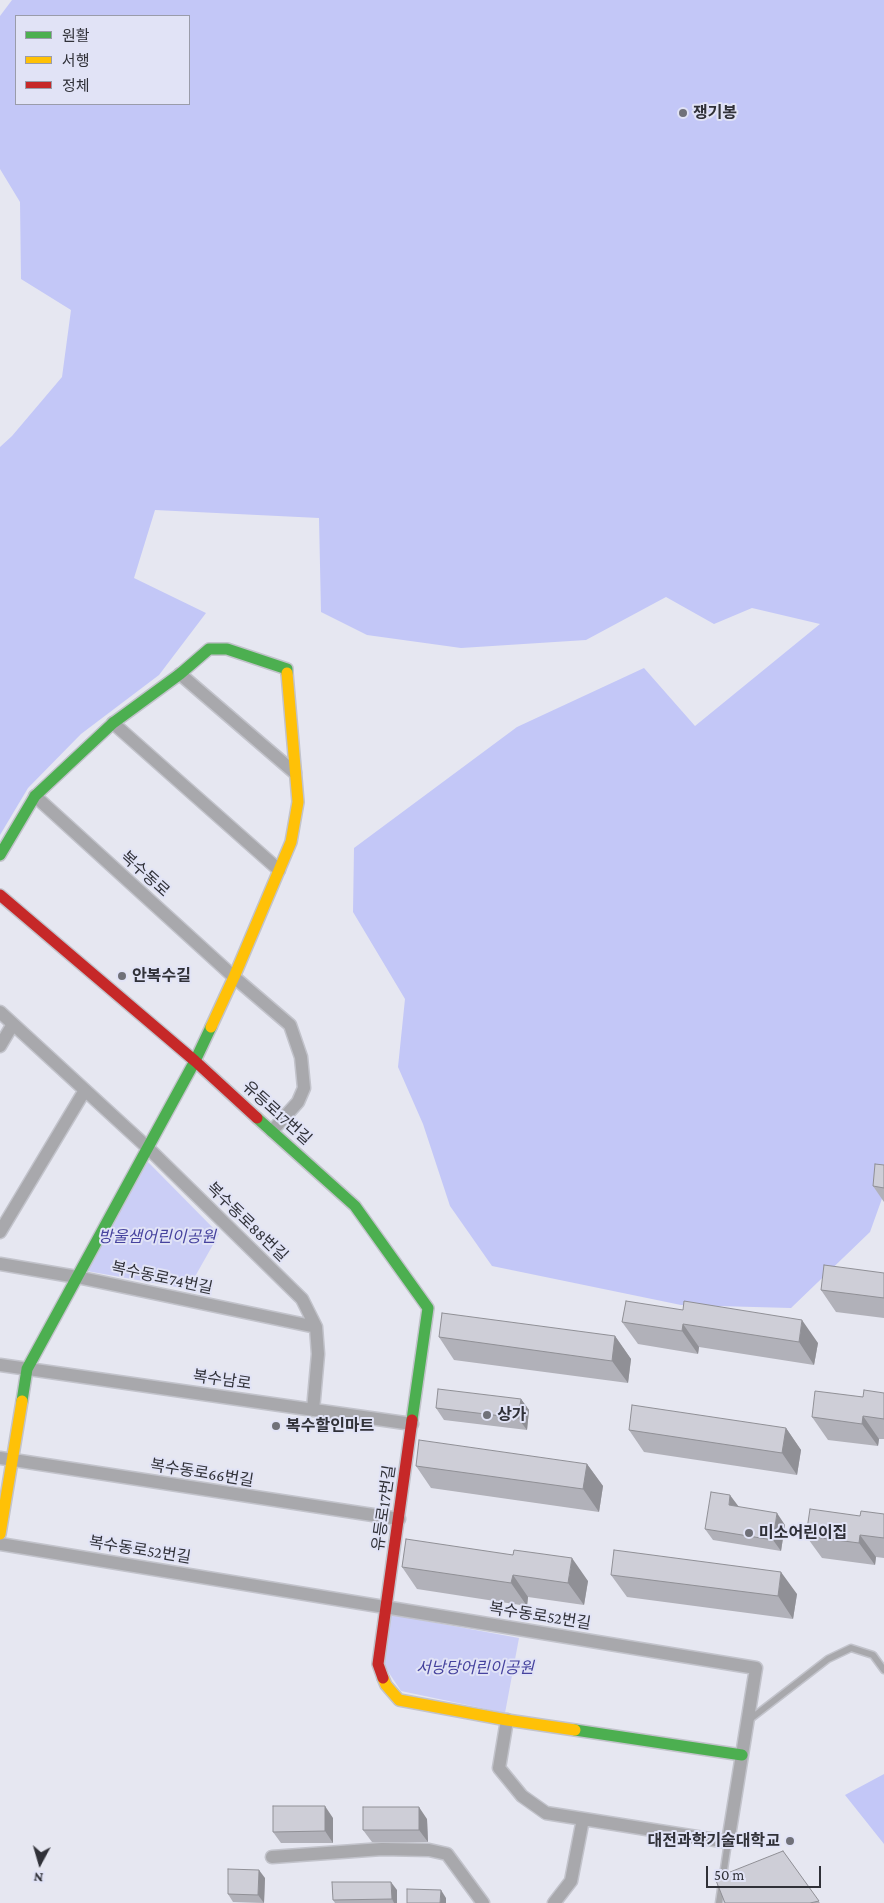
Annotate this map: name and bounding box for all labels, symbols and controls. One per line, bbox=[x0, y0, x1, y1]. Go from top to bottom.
legend bbox=[15, 15, 190, 105]
text: 원활 bbox=[62, 28, 90, 44]
text: 서행 bbox=[62, 53, 90, 69]
text: 정체 bbox=[62, 78, 90, 94]
place label: 쟁기봉 bbox=[693, 103, 737, 123]
marker: 쟁기봉 bbox=[677, 107, 689, 119]
street label: 복수동로 bbox=[117, 847, 173, 901]
place label: 안복수길 bbox=[132, 966, 191, 986]
marker: 안복수길 bbox=[116, 970, 128, 982]
street label: 유등로17번길 bbox=[239, 1077, 315, 1149]
street label: 복수동로88번길 bbox=[202, 1178, 292, 1266]
park label: 방울샘어린이공원 bbox=[98, 1227, 216, 1247]
street label: 복수동로74번길 bbox=[109, 1258, 215, 1298]
street label: 복수남로 bbox=[192, 1366, 252, 1394]
place label: 상가 bbox=[497, 1405, 526, 1425]
marker: 상가 bbox=[481, 1409, 493, 1421]
place label: 복수할인마트 bbox=[286, 1416, 374, 1436]
marker: 복수할인마트 bbox=[270, 1420, 282, 1432]
street label: 복수동로66번길 bbox=[149, 1455, 255, 1491]
street label: 유등로17번길 bbox=[368, 1464, 400, 1552]
place label: 미소어린이집 bbox=[759, 1523, 847, 1543]
marker: 미소어린이집 bbox=[743, 1527, 755, 1539]
street label: 복수동로52번길 bbox=[88, 1532, 192, 1568]
street label: 복수동로52번길 bbox=[488, 1598, 592, 1634]
park label: 서낭당어린이공원 bbox=[416, 1658, 534, 1678]
place label: 대전과학기술대학교 bbox=[648, 1831, 780, 1851]
marker: 대전과학기술대학교 bbox=[784, 1835, 796, 1847]
north arrow bbox=[15, 1838, 65, 1888]
scale bar bbox=[709, 1856, 824, 1888]
text: 50 m bbox=[714, 1867, 744, 1883]
text: N bbox=[33, 1869, 44, 1886]

